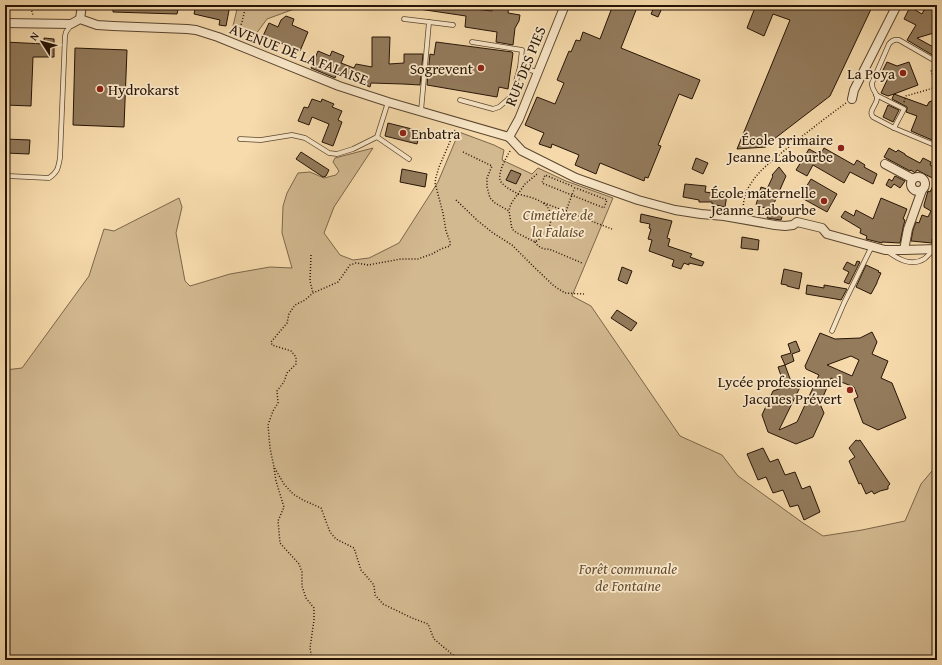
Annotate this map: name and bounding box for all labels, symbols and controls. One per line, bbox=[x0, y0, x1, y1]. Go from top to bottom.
street label: AVENUE DE LA FALAISE bbox=[227, 18, 372, 90]
north arrow bbox=[22, 22, 62, 62]
street label: RUE DES PIES bbox=[499, 23, 551, 109]
text: N bbox=[25, 28, 43, 44]
place label: Sogrevent bbox=[410, 58, 474, 79]
marker: Sogrevent bbox=[476, 63, 486, 73]
place label: La Poya bbox=[847, 63, 895, 84]
marker: La Poya bbox=[898, 68, 908, 78]
place label: Hydrokarst bbox=[108, 79, 180, 100]
marker: Hydrokarst bbox=[95, 84, 105, 94]
place label: Enbatra bbox=[411, 123, 460, 144]
marker: Enbatra bbox=[398, 128, 408, 138]
place label: École primaire Jeanne Labourbe bbox=[726, 129, 833, 167]
marker: École primaire Jeanne Labourbe bbox=[836, 143, 846, 153]
place label: École maternelle Jeanne Labourbe bbox=[709, 182, 816, 220]
marker: École maternelle Jeanne Labourbe bbox=[819, 196, 829, 206]
park label: Cimetière de la Falaise bbox=[523, 204, 593, 242]
place label: Lycée professionnel Jacques Prévert bbox=[718, 371, 843, 409]
marker: Lycée professionnel Jacques Prévert bbox=[845, 385, 855, 395]
park label: Forêt communale de Fontaine bbox=[578, 558, 677, 596]

